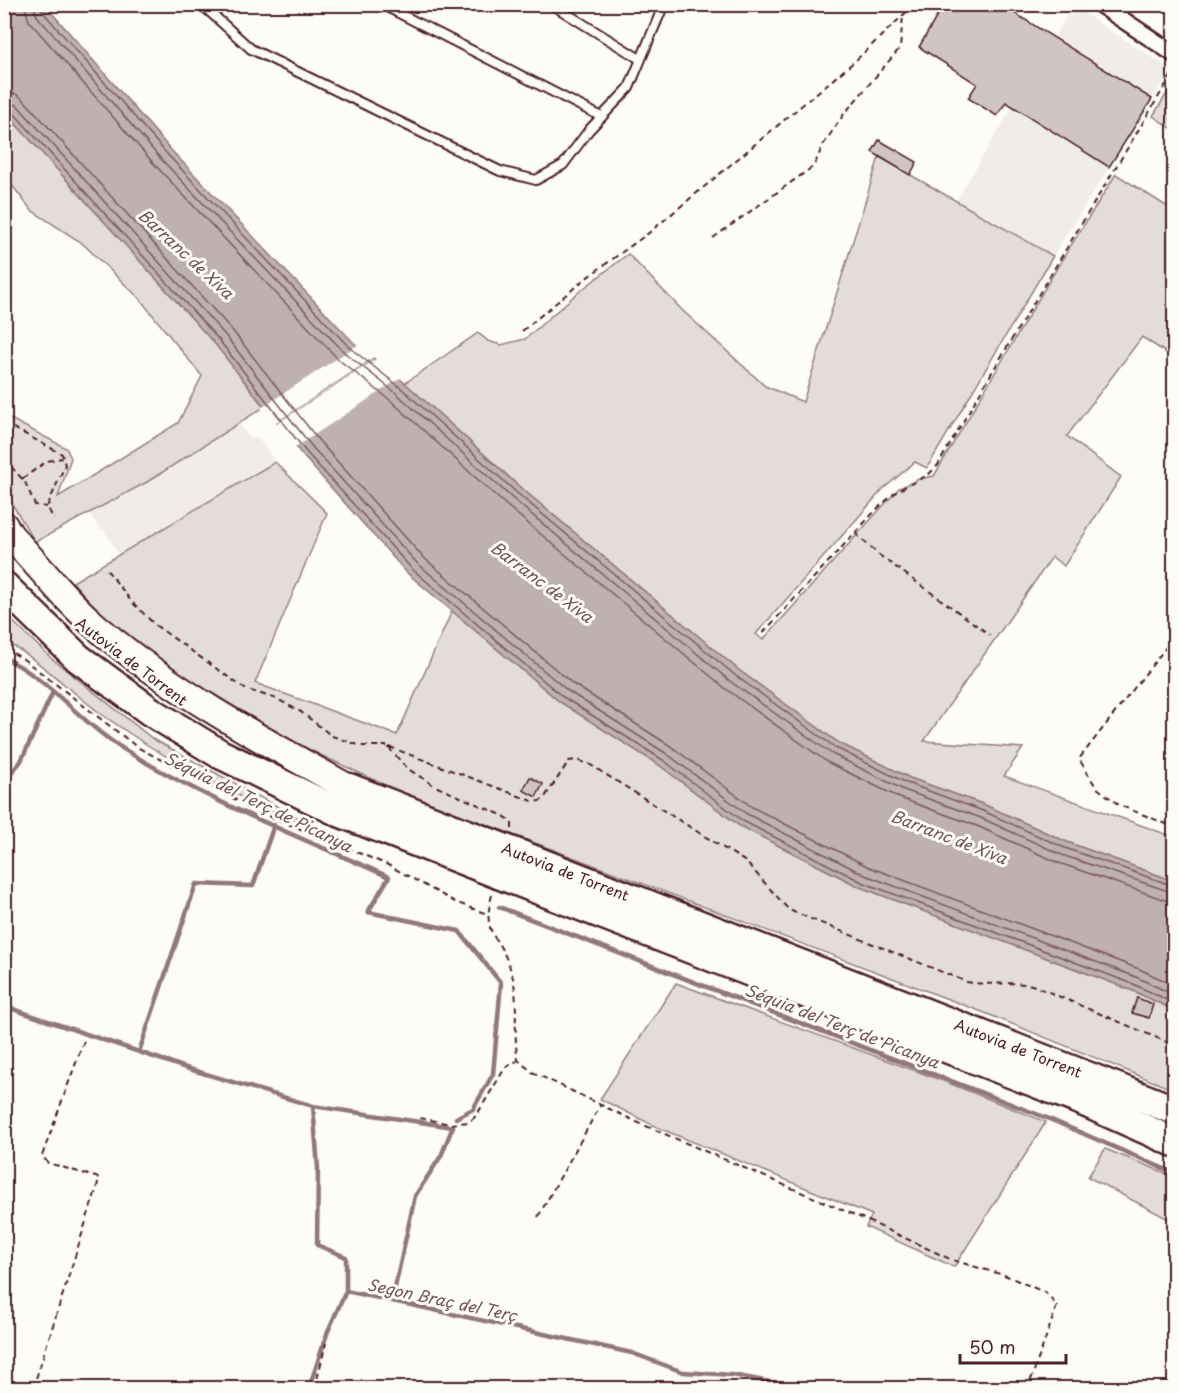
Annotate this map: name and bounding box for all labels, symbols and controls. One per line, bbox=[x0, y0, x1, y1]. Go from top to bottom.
water label: Barranc de Xiva bbox=[134, 203, 240, 304]
water label: Barranc de Xiva bbox=[487, 535, 599, 628]
street label: Autovia de Torrent bbox=[71, 611, 193, 711]
water label: Séquia del Terç de Picanya bbox=[160, 745, 357, 857]
water label: Barranc de Xiva bbox=[888, 803, 1012, 870]
street label: Autovia de Torrent bbox=[498, 836, 633, 906]
water label: Séquia del Terç de Picanya bbox=[742, 977, 944, 1074]
street label: Autovia de Torrent bbox=[951, 1012, 1086, 1083]
water label: Segon Braç del Terç bbox=[365, 1271, 521, 1327]
scale bar bbox=[960, 1327, 1066, 1365]
text: 50 m bbox=[969, 1333, 1016, 1360]

